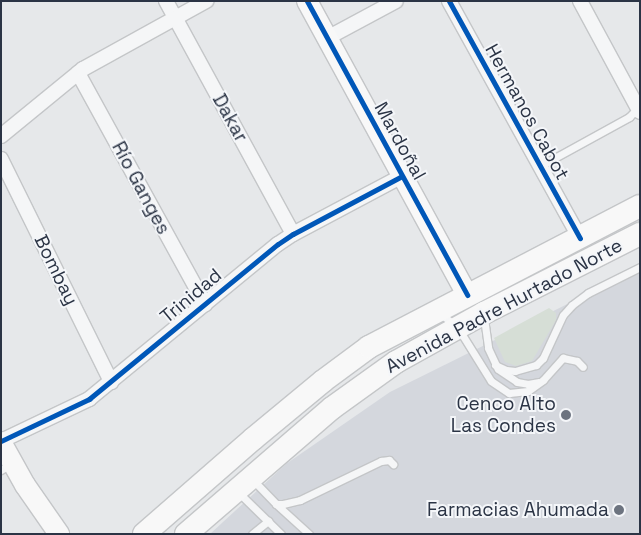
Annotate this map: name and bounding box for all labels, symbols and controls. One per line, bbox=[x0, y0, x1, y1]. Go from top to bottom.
street label: Hermanos Cabot bbox=[480, 40, 574, 184]
street label: Dakar bbox=[208, 90, 252, 146]
street label: Mardoñal bbox=[369, 98, 431, 184]
street label: Río Ganges bbox=[107, 138, 175, 238]
street label: Bombay bbox=[29, 231, 83, 309]
street label: Avenida Padre Hurtado Norte bbox=[382, 234, 626, 378]
street label: Trinidad bbox=[156, 264, 226, 328]
place label: Cenco Alto Las Condes bbox=[451, 393, 556, 437]
marker: Cenco Alto Las Condes bbox=[560, 409, 572, 421]
place label: Farmacias Ahumada bbox=[427, 499, 609, 521]
marker: Farmacias Ahumada bbox=[613, 504, 625, 516]

